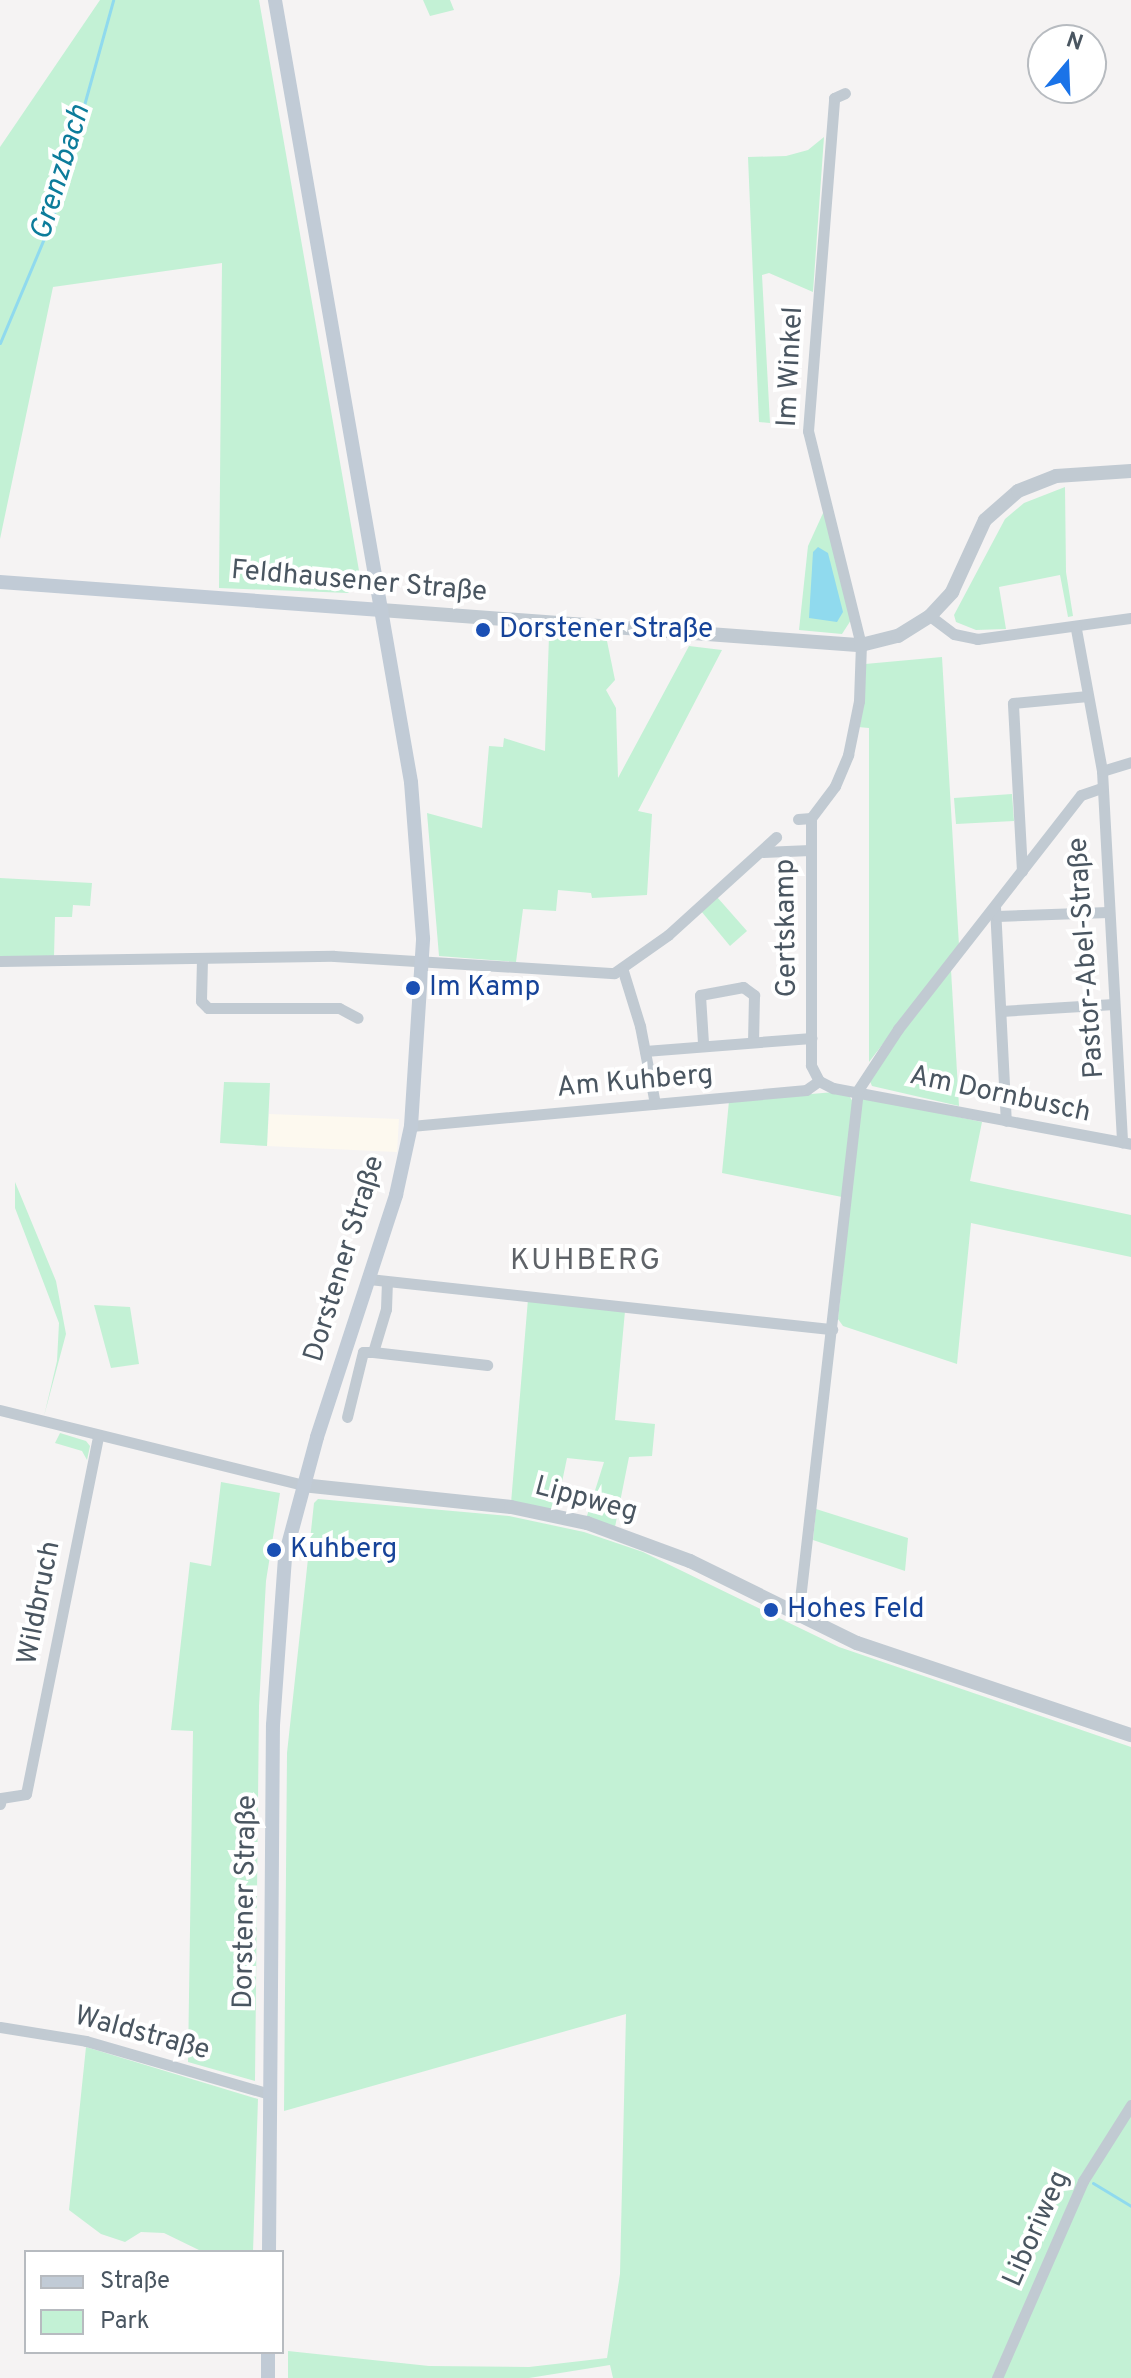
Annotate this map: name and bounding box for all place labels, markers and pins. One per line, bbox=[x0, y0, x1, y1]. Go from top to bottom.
place label: Dorstener Straße bbox=[499, 613, 713, 647]
marker: Dorstener Straße bbox=[474, 621, 492, 639]
place label: Im Kamp bbox=[429, 971, 540, 1005]
marker: Im Kamp bbox=[404, 979, 422, 997]
place label: Kuhberg bbox=[290, 1533, 397, 1567]
marker: Kuhberg bbox=[265, 1541, 283, 1559]
place label: Hohes Feld bbox=[787, 1593, 925, 1627]
marker: Hohes Feld bbox=[762, 1601, 780, 1619]

